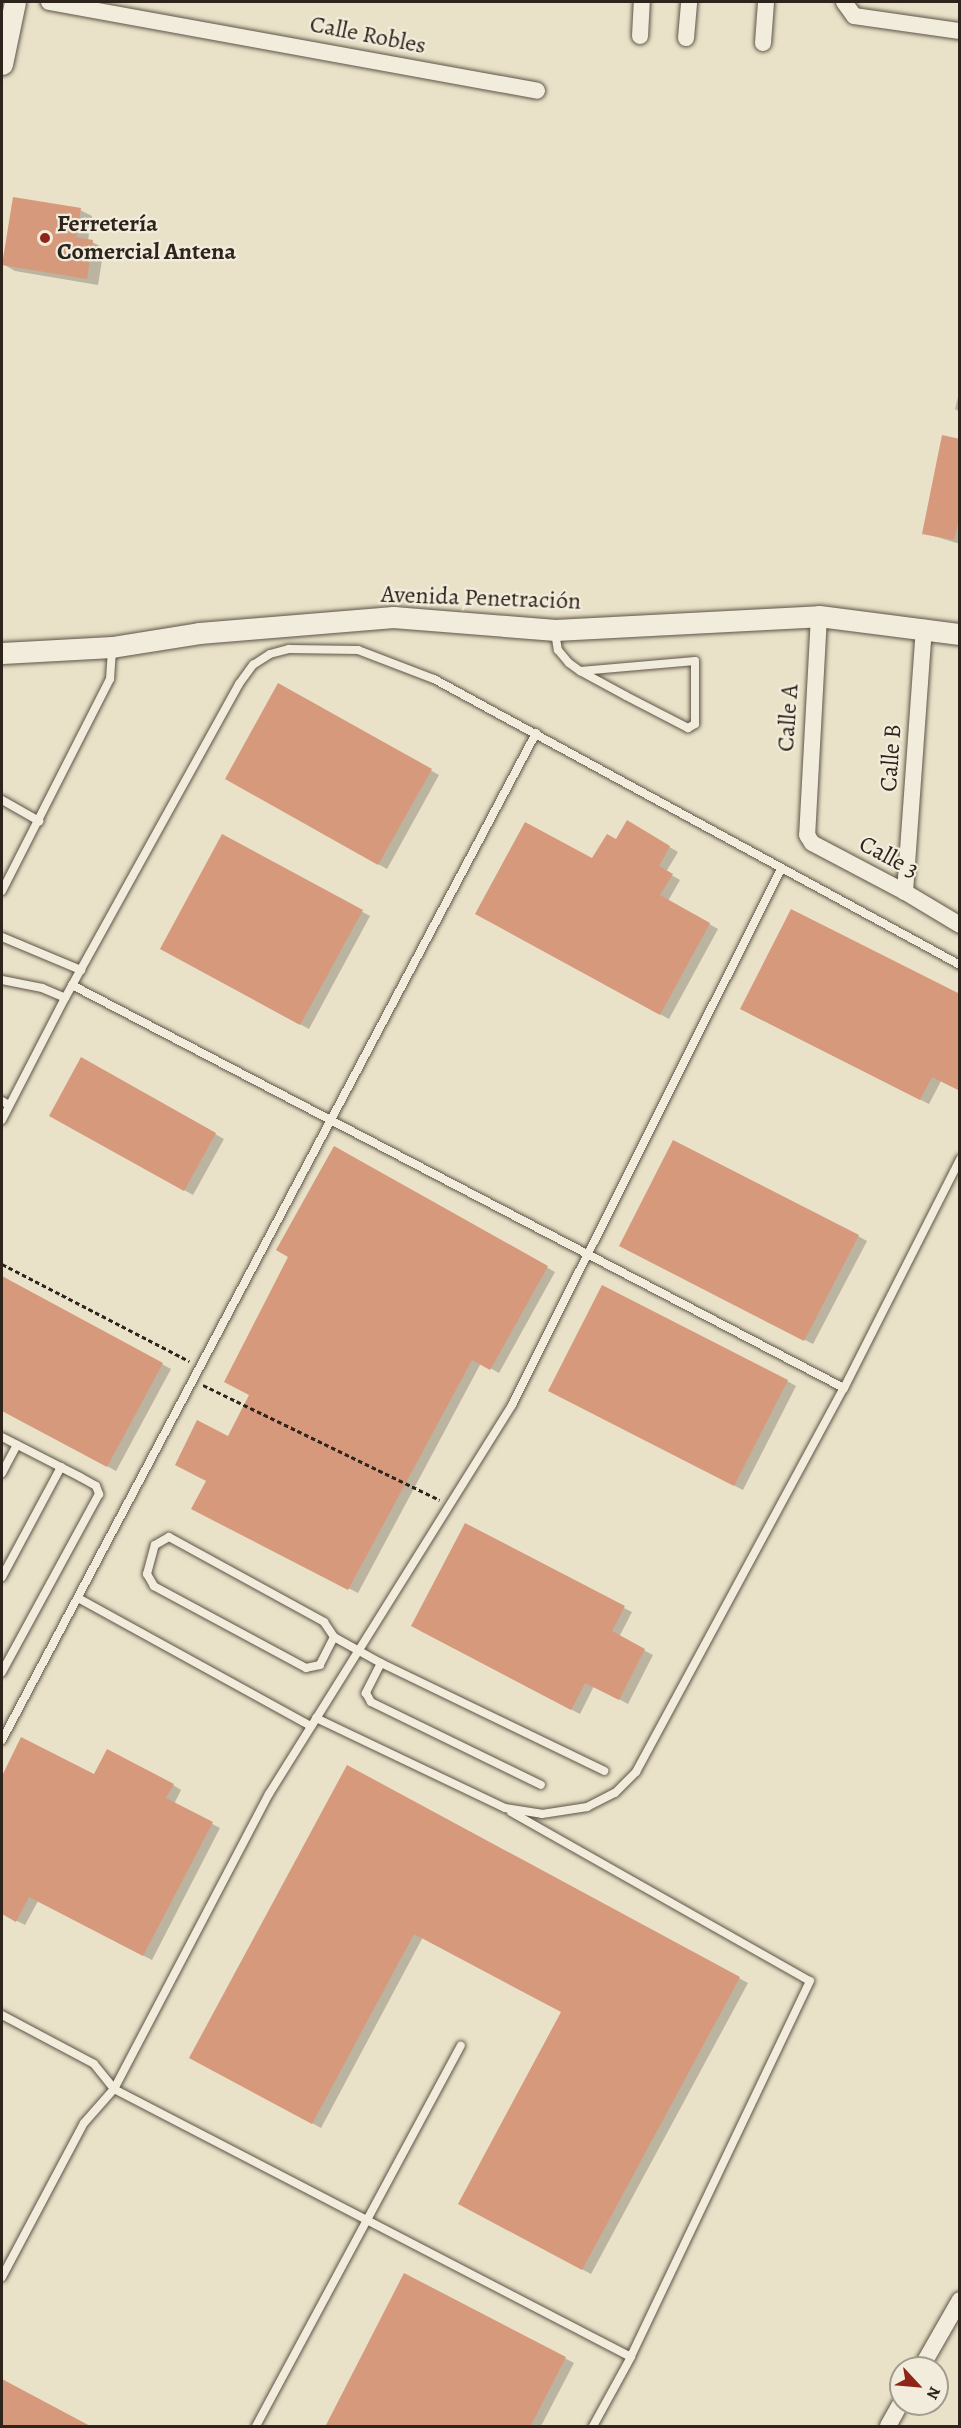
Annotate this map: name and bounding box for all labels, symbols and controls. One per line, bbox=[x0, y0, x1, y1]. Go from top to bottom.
street label: Calle Robles bbox=[307, 10, 429, 60]
place label: Ferretería Comercial Antena bbox=[57, 210, 236, 266]
marker: Ferretería Comercial Antena bbox=[38, 231, 52, 245]
street label: Avenida Penetración bbox=[380, 580, 582, 616]
street label: Calle A bbox=[771, 683, 805, 753]
street label: Calle B bbox=[874, 723, 908, 793]
street label: Calle 3 bbox=[854, 829, 924, 885]
north arrow bbox=[889, 2356, 949, 2416]
text: N bbox=[921, 2383, 946, 2403]

